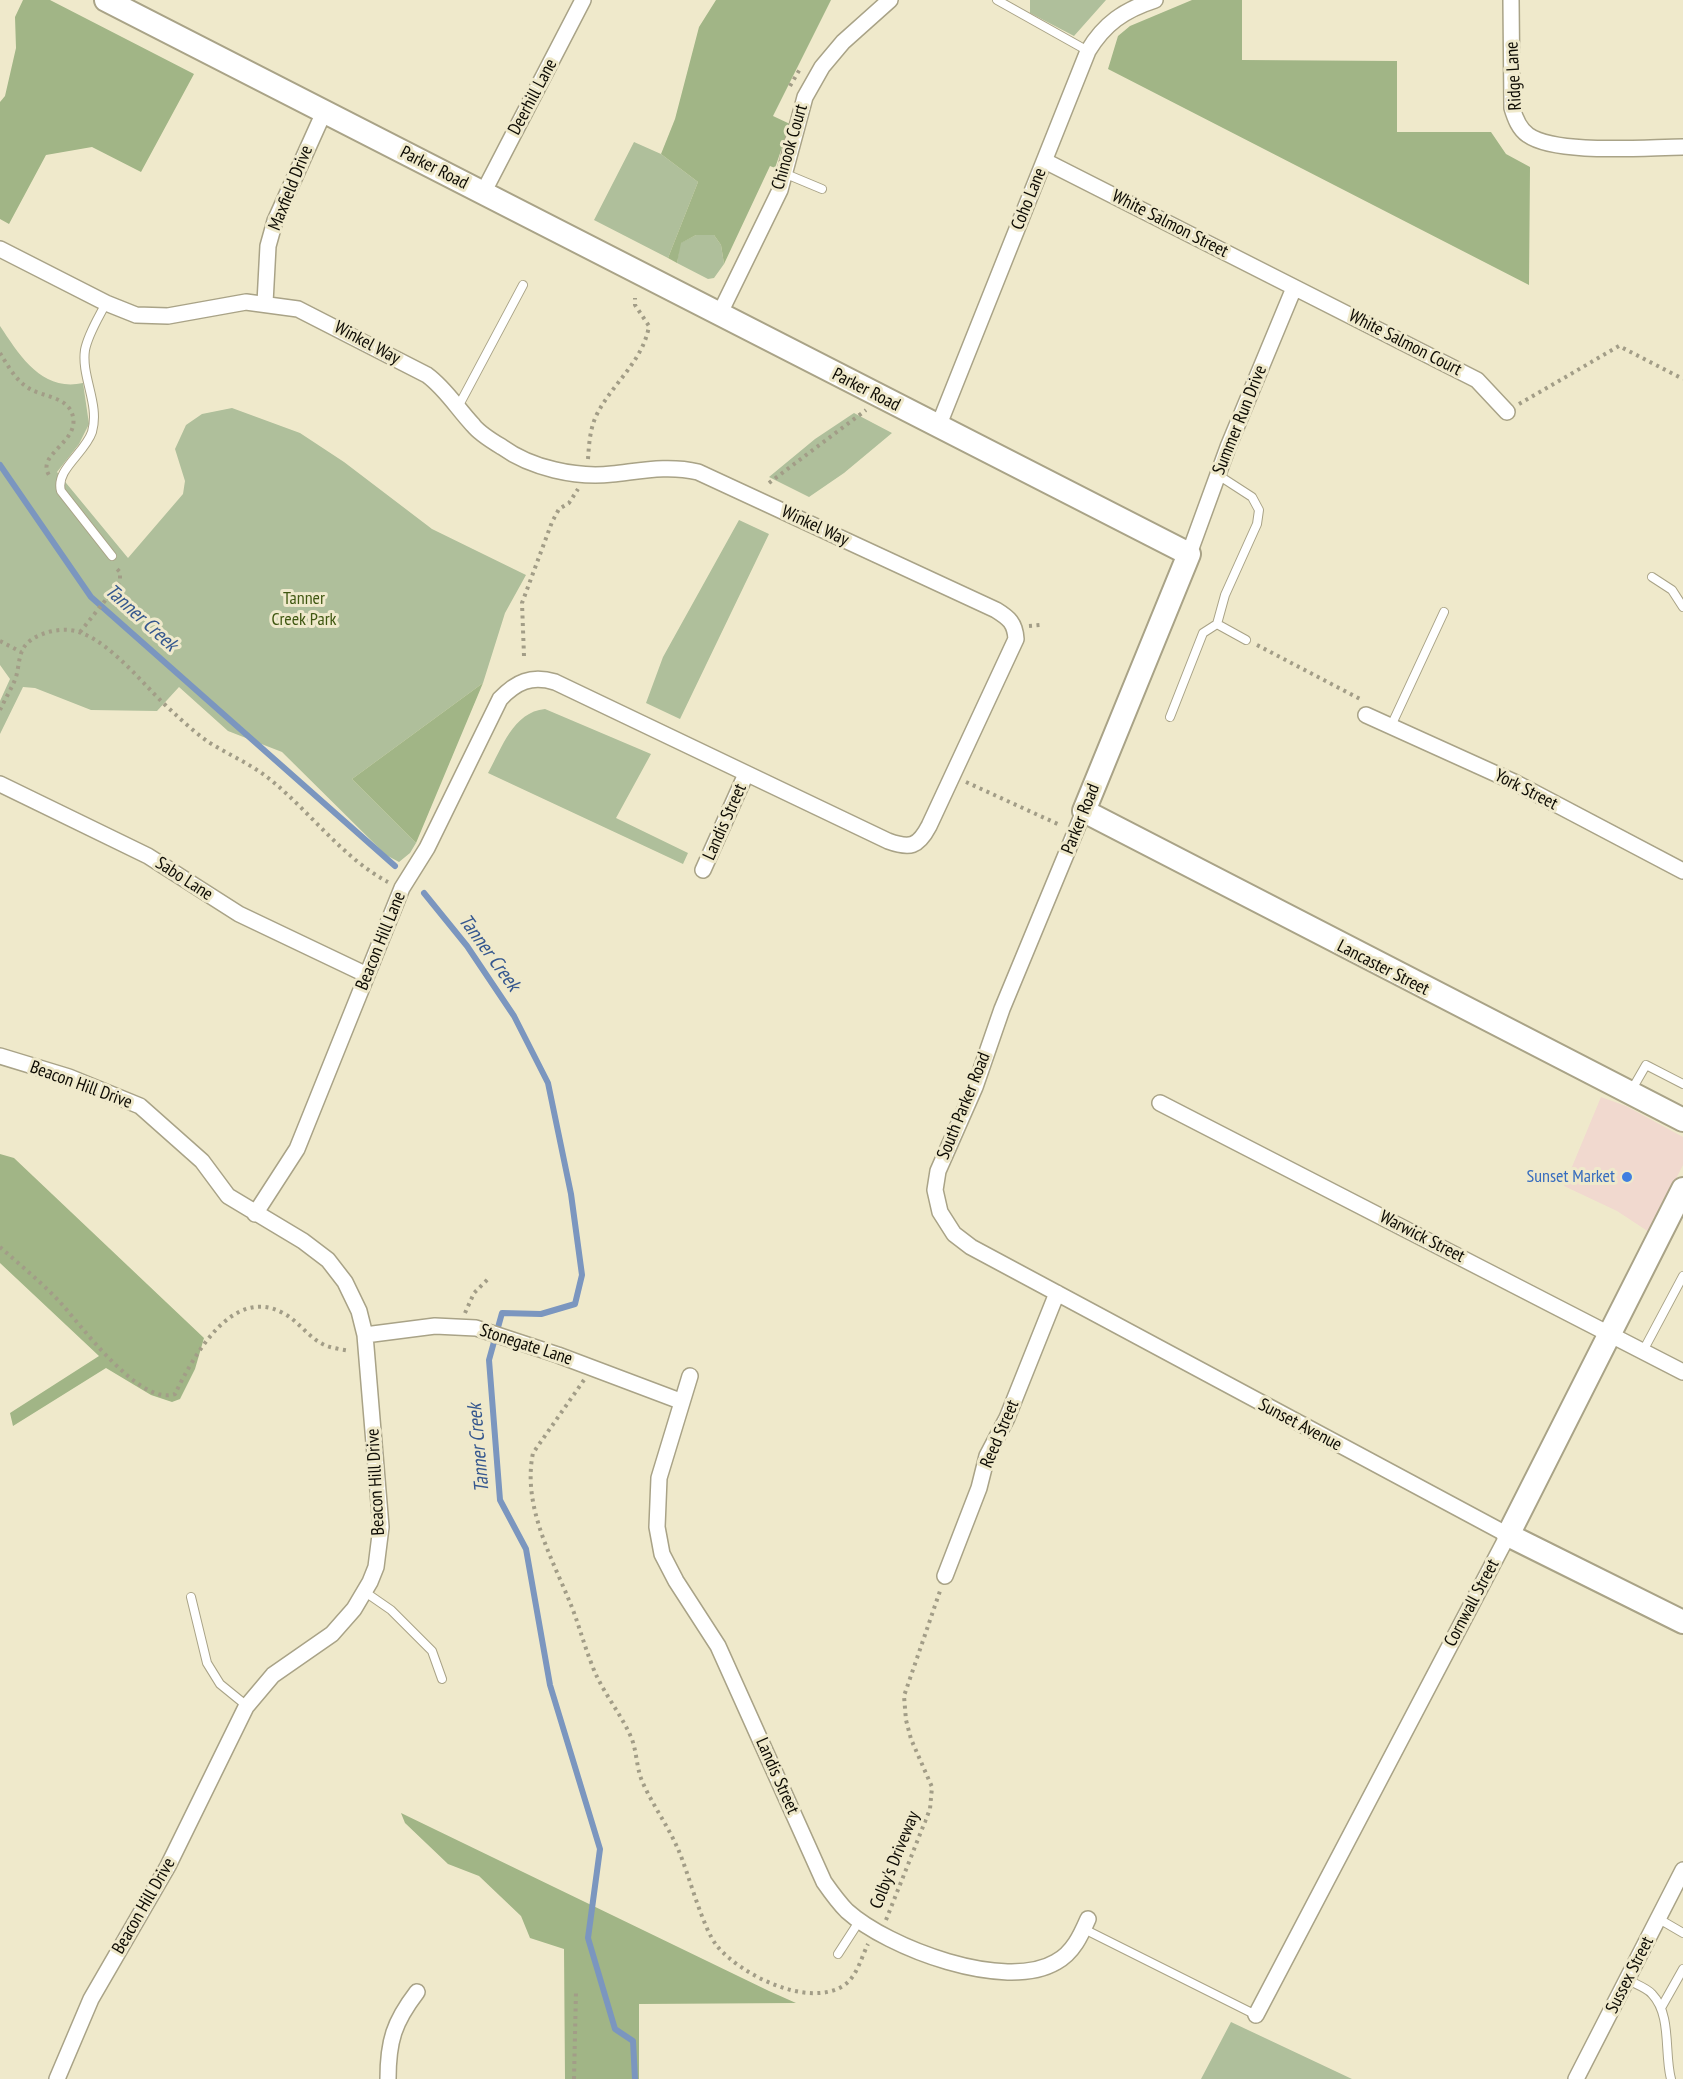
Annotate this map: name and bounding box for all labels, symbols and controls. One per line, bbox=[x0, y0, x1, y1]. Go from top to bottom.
street label: Ridge Lane bbox=[1501, 41, 1527, 111]
street label: Deerhill Lane bbox=[504, 55, 562, 139]
street label: Chinook Court bbox=[767, 102, 813, 192]
street label: Maxfield Drive bbox=[264, 142, 318, 234]
street label: Parker Road bbox=[396, 142, 472, 194]
street label: Coho Lane bbox=[1007, 165, 1051, 233]
street label: White Salmon Street bbox=[1108, 185, 1232, 263]
street label: White Salmon Court bbox=[1345, 305, 1465, 381]
street label: Winkel Way bbox=[330, 317, 404, 369]
street label: Summer Run Drive bbox=[1208, 362, 1272, 478]
street label: Parker Road bbox=[828, 364, 904, 416]
street label: Winkel Way bbox=[778, 501, 852, 551]
water label: Tanner Creek bbox=[100, 579, 182, 657]
park label: Tanner Creek Park bbox=[271, 588, 337, 630]
street label: York Street bbox=[1491, 765, 1561, 815]
street label: Landis Street bbox=[699, 781, 751, 863]
street label: Parker Road bbox=[1057, 781, 1105, 857]
street label: Sabo Lane bbox=[151, 852, 217, 906]
street label: Beacon Hill Lane bbox=[351, 889, 411, 993]
water label: Tanner Creek bbox=[453, 910, 525, 996]
street label: Lancaster Street bbox=[1333, 936, 1433, 1000]
street label: South Parker Road bbox=[933, 1049, 995, 1163]
street label: Beacon Hill Drive bbox=[27, 1057, 135, 1113]
place label: Sunset Market bbox=[1527, 1166, 1615, 1188]
marker: Sunset Market bbox=[1620, 1170, 1634, 1184]
street label: Warwick Street bbox=[1376, 1206, 1468, 1268]
street label: Stonegate Lane bbox=[477, 1320, 575, 1370]
street label: Sunset Avenue bbox=[1255, 1394, 1345, 1456]
street label: Reed Street bbox=[976, 1397, 1024, 1471]
water label: Tanner Creek bbox=[463, 1402, 495, 1494]
street label: Beacon Hill Drive bbox=[362, 1428, 390, 1536]
street label: Cornwall Street bbox=[1440, 1556, 1504, 1650]
street label: Landis Street bbox=[751, 1735, 803, 1817]
street label: Colby's Driveway bbox=[866, 1808, 924, 1912]
street label: Beacon Hill Drive bbox=[108, 1854, 180, 1958]
street label: Sussex Street bbox=[1601, 1933, 1659, 2017]

